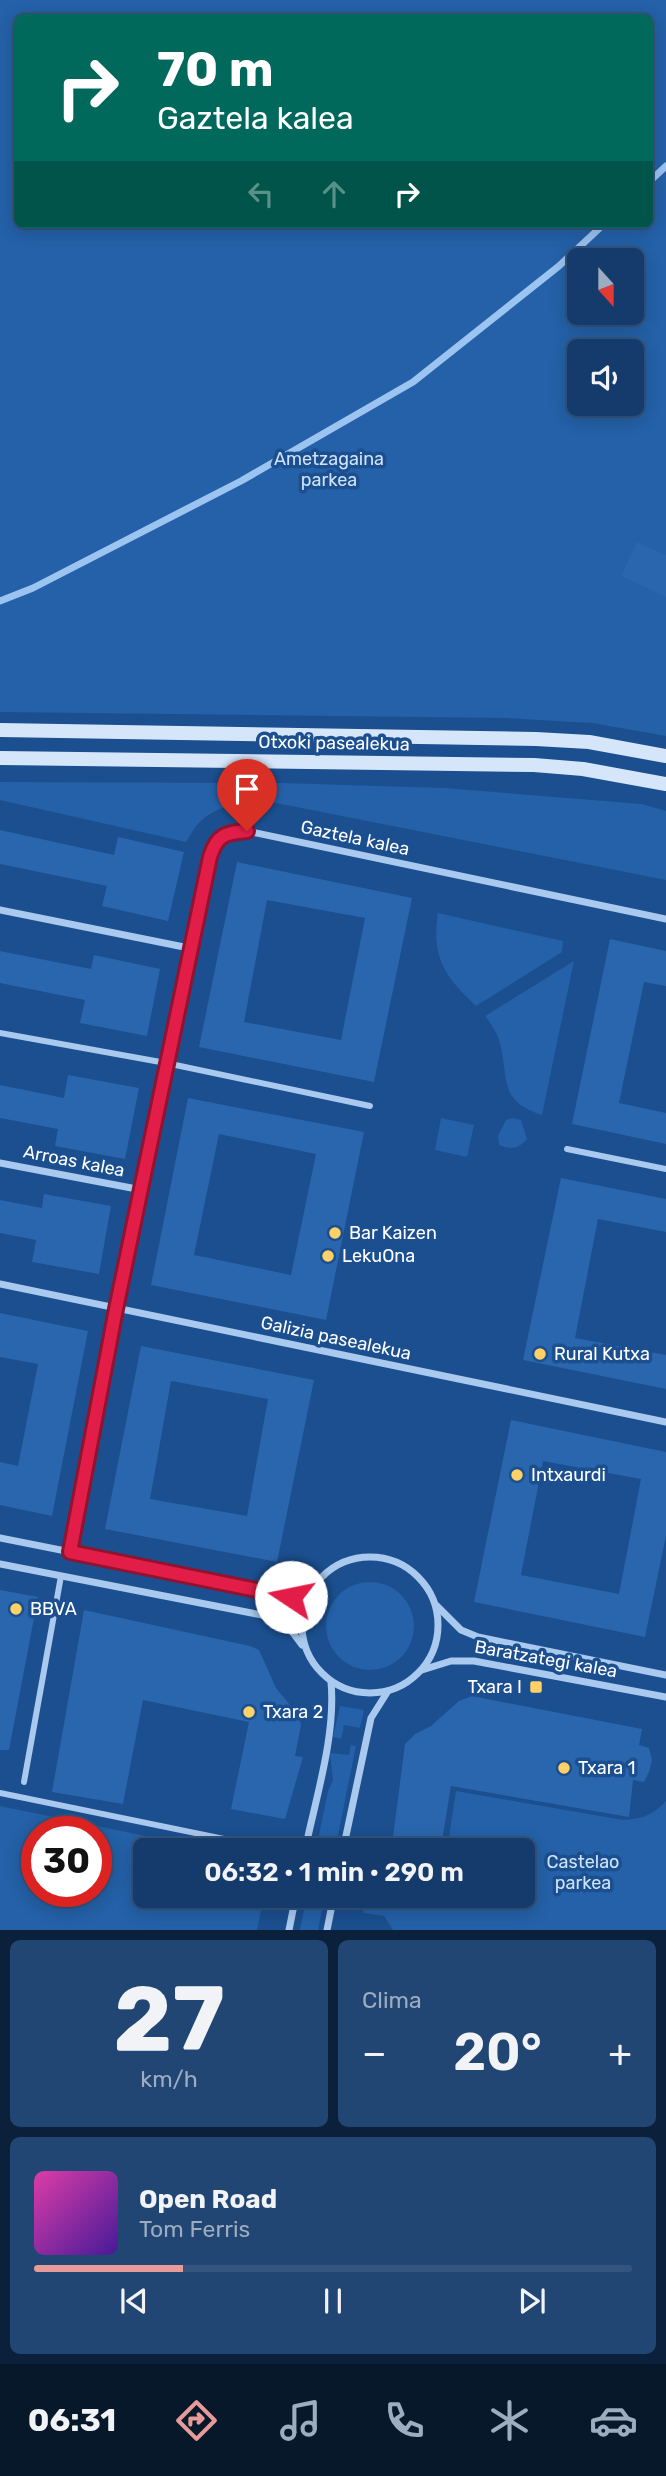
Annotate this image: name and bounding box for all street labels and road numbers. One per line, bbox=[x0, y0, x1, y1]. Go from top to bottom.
street label: Otxoki pasealekua bbox=[258, 731, 410, 755]
street label: Gaztela kalea bbox=[299, 816, 411, 860]
street label: Arroas kalea bbox=[21, 1140, 127, 1182]
street label: Galizia pasealekua bbox=[259, 1311, 413, 1365]
street label: Baratzategi kalea bbox=[473, 1636, 619, 1682]

